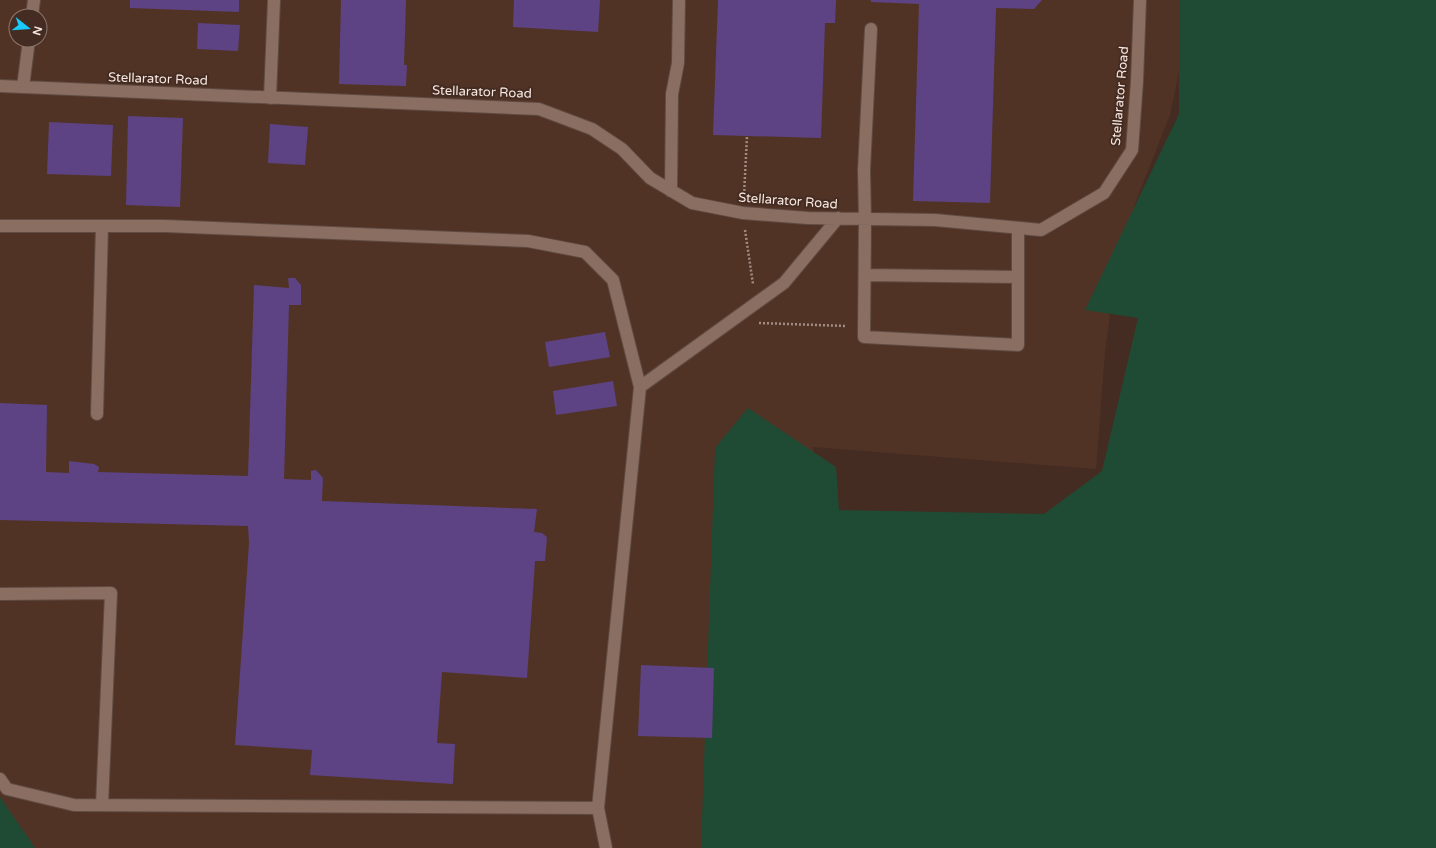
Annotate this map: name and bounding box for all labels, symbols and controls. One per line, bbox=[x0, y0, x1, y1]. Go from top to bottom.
north arrow bbox=[8, 8, 48, 48]
text: N bbox=[30, 25, 45, 37]
street label: Stellarator Road bbox=[1108, 46, 1132, 146]
street label: Stellarator Road bbox=[108, 69, 208, 89]
street label: Stellarator Road bbox=[432, 82, 532, 102]
street label: Stellarator Road bbox=[738, 190, 838, 212]

